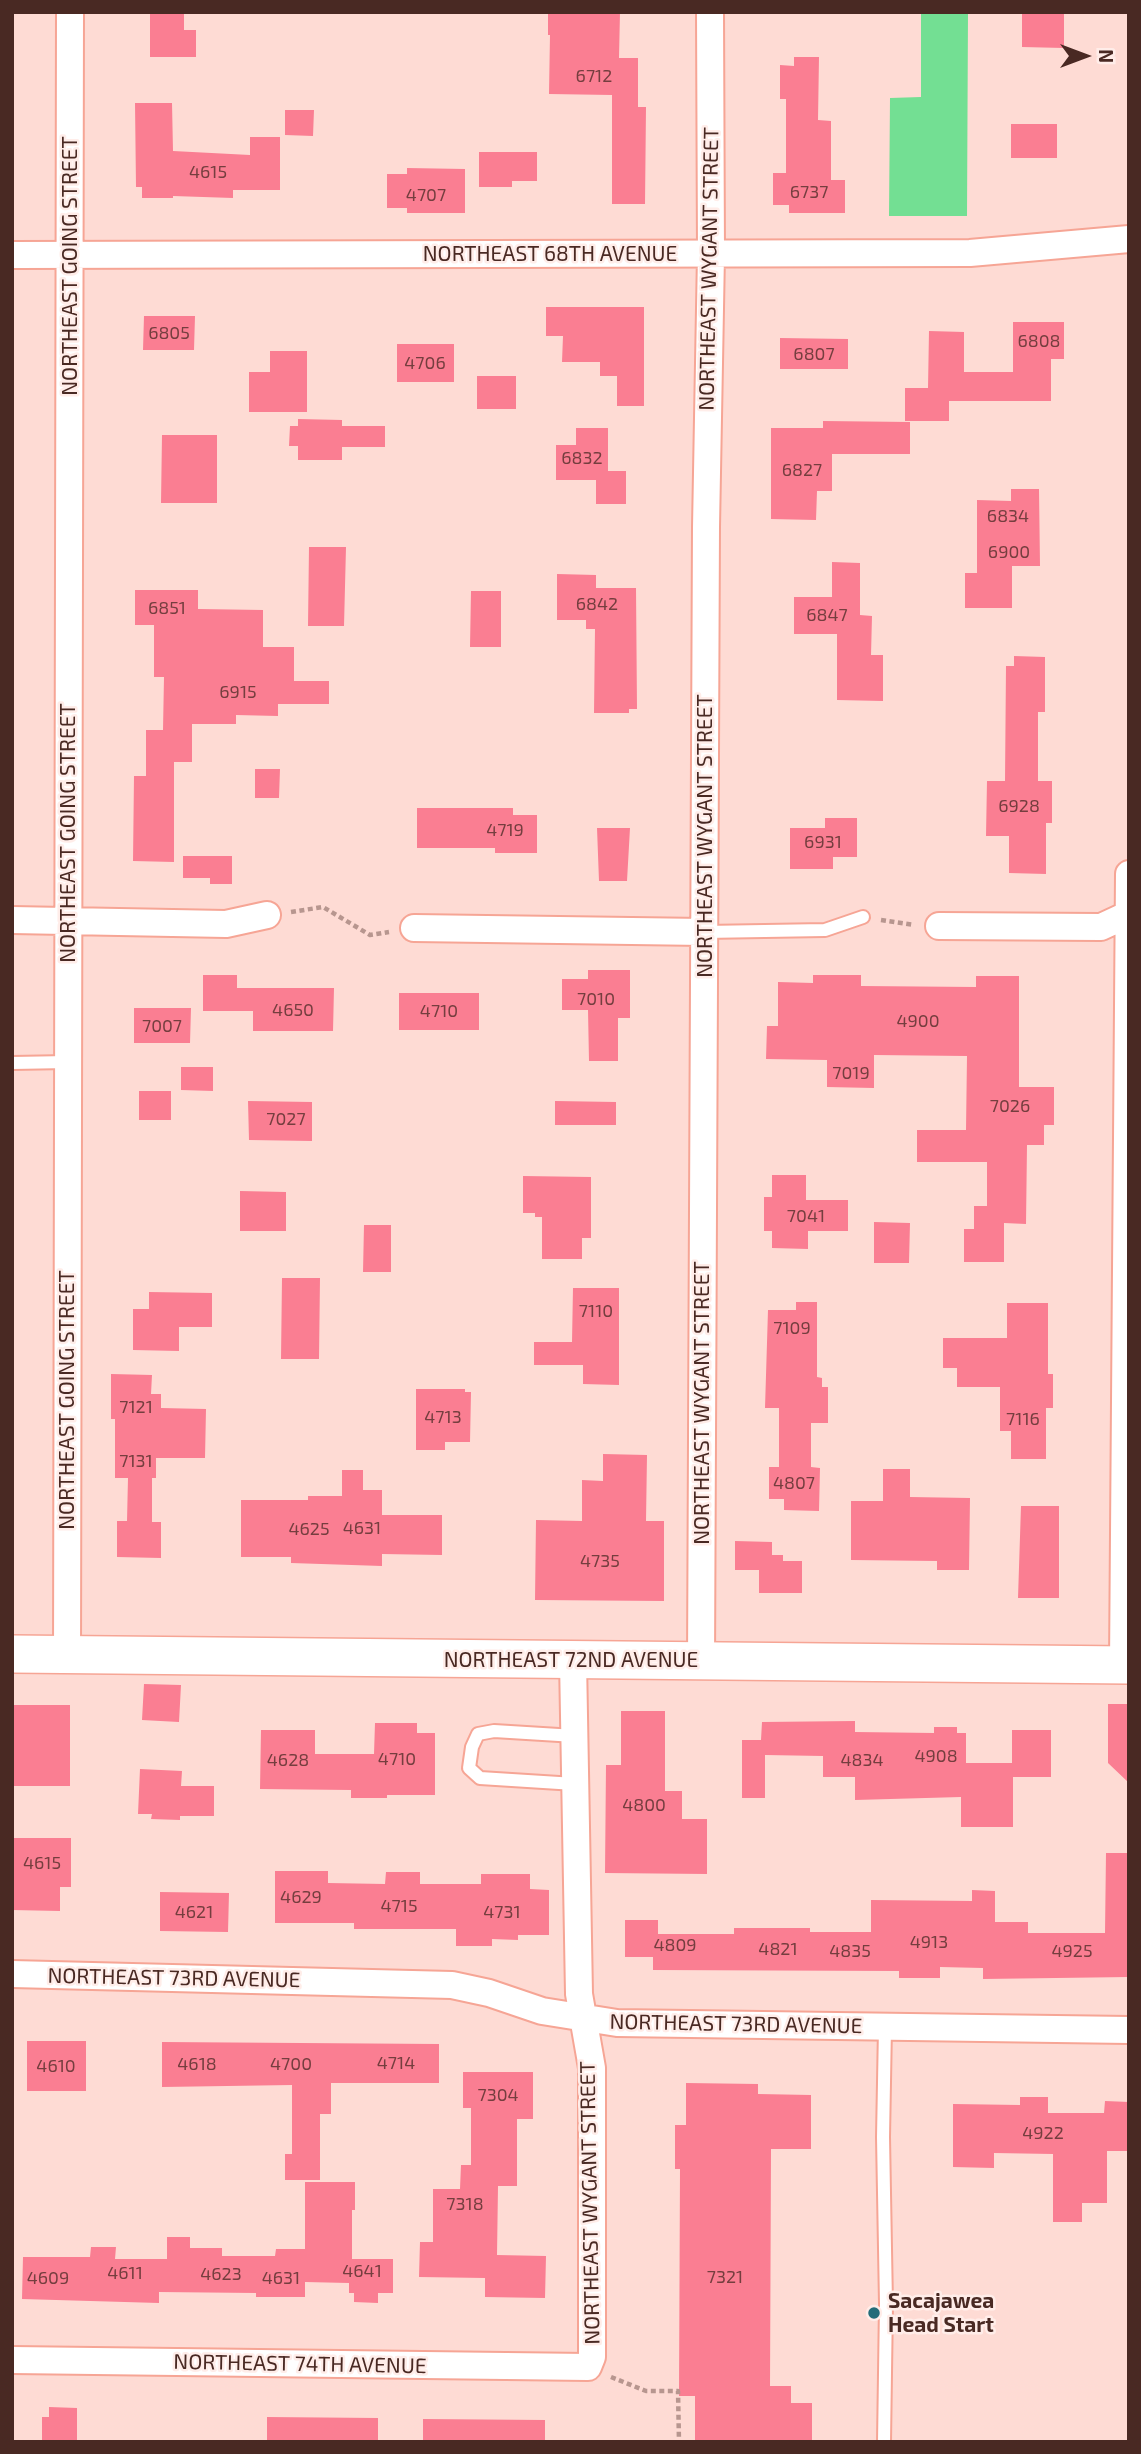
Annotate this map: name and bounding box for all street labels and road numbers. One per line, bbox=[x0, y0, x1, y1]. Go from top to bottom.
street label: NORTHEAST WYGANT STREET bbox=[694, 127, 724, 411]
street label: NORTHEAST GOING STREET bbox=[57, 136, 83, 396]
street label: NORTHEAST 68TH AVENUE bbox=[423, 241, 677, 267]
street label: NORTHEAST WYGANT STREET bbox=[692, 694, 718, 978]
street label: NORTHEAST GOING STREET bbox=[55, 703, 81, 963]
street label: NORTHEAST WYGANT STREET bbox=[689, 1261, 715, 1545]
street label: NORTHEAST GOING STREET bbox=[54, 1270, 80, 1530]
street label: NORTHEAST 72ND AVENUE bbox=[444, 1647, 698, 1673]
street label: NORTHEAST 73RD AVENUE bbox=[47, 1963, 301, 1993]
street label: NORTHEAST 73RD AVENUE bbox=[609, 2009, 863, 2039]
street label: NORTHEAST WYGANT STREET bbox=[575, 2061, 605, 2345]
street label: NORTHEAST 74TH AVENUE bbox=[173, 2349, 427, 2379]

